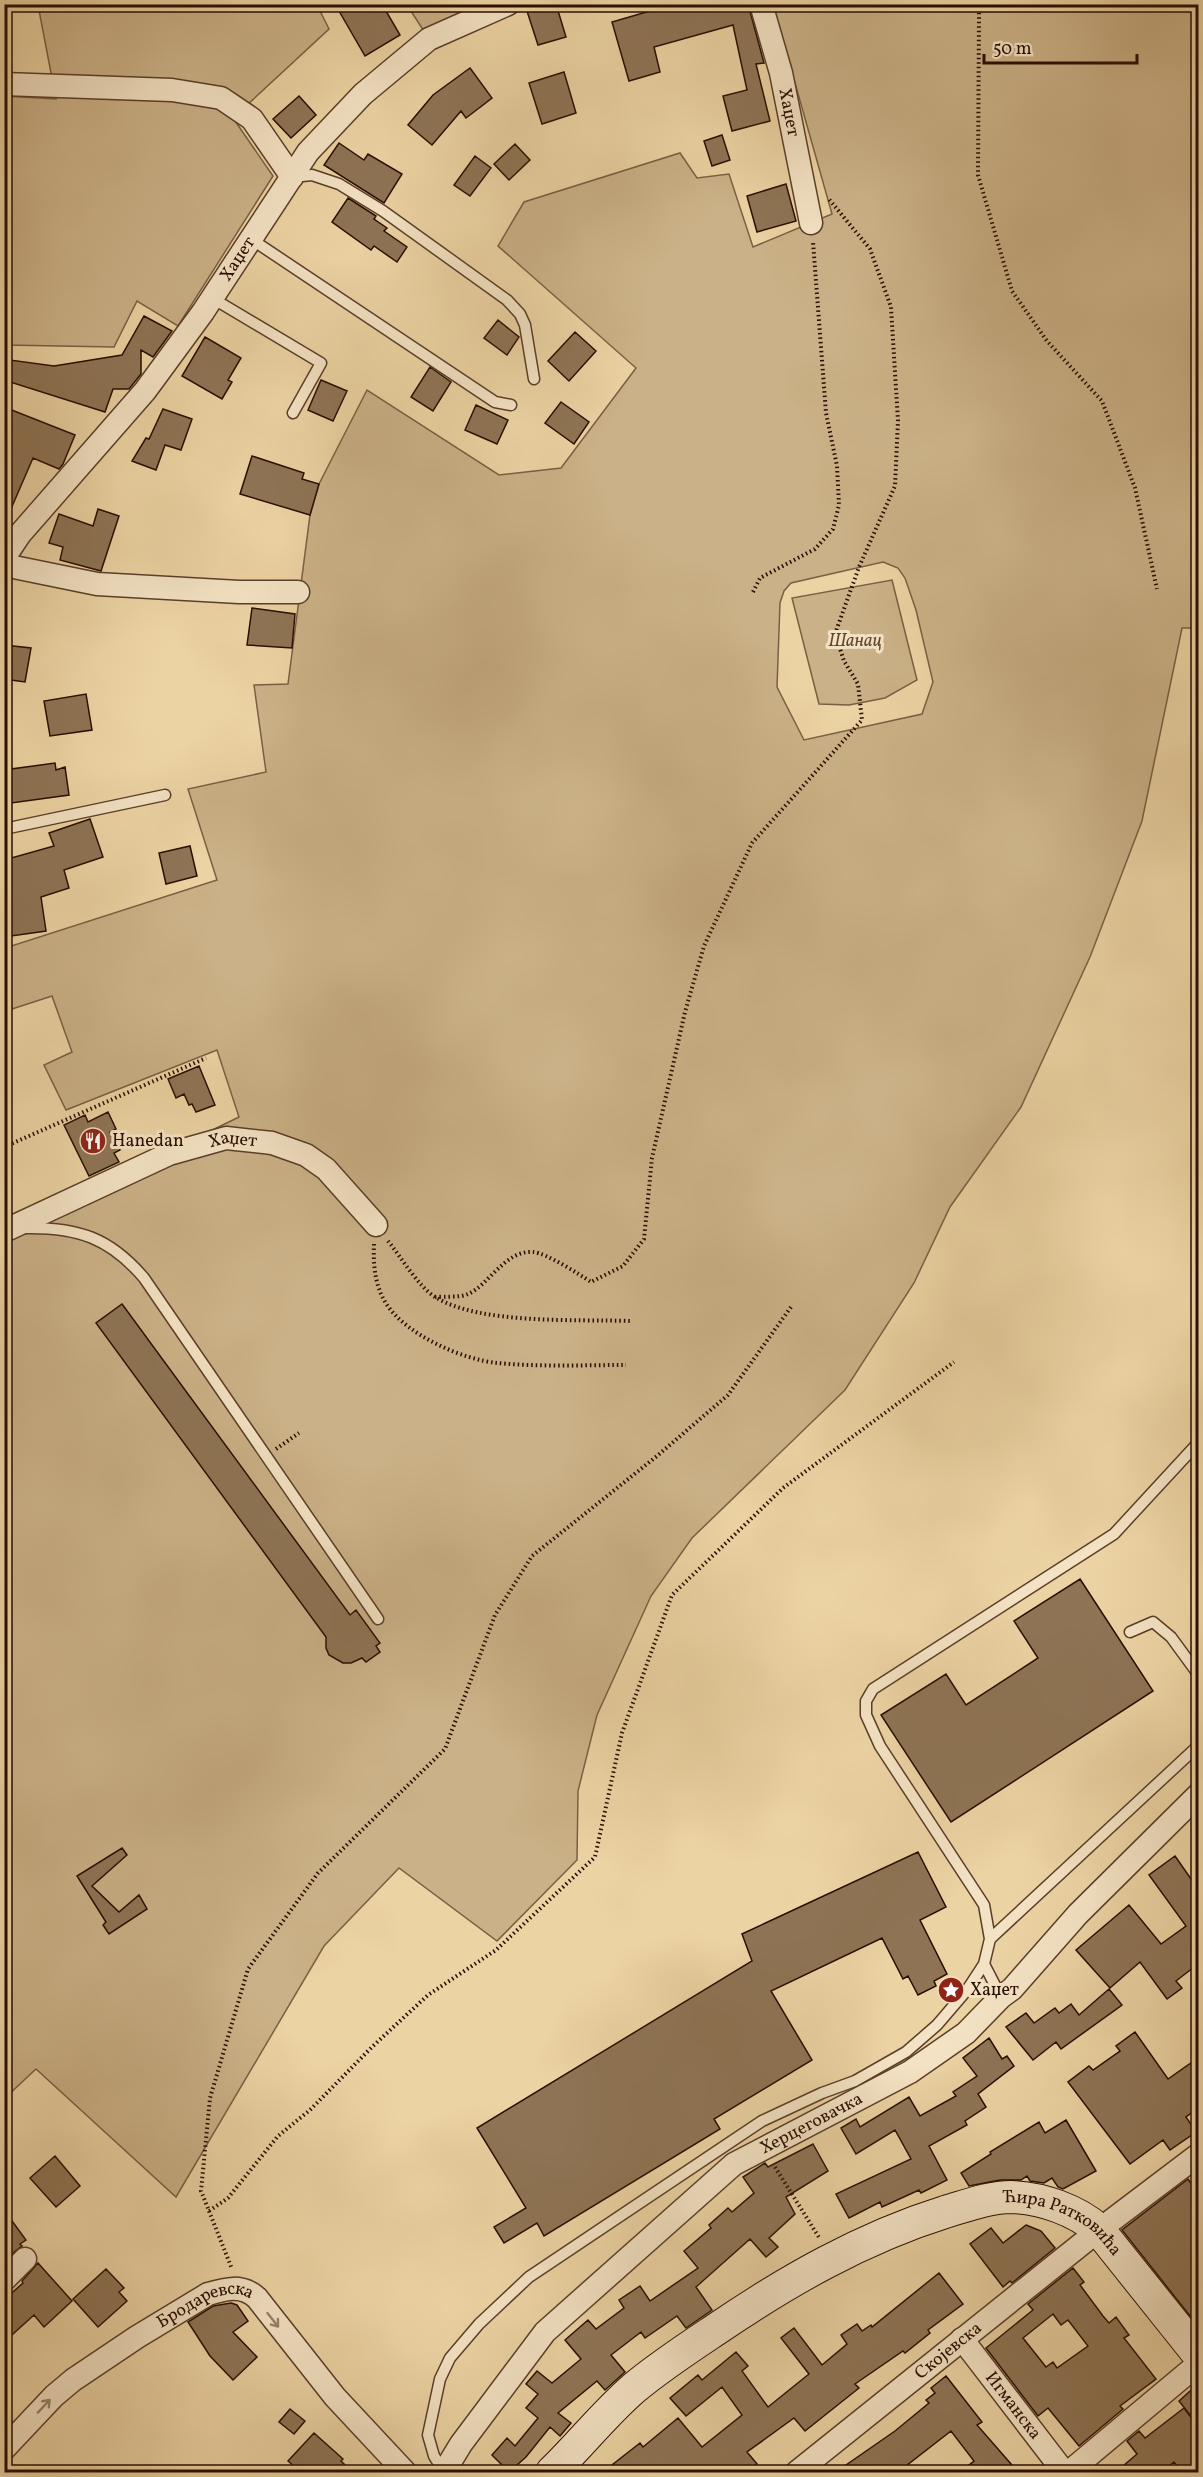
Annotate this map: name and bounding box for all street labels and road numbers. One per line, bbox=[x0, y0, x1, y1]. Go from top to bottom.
street label: Хаџет bbox=[772, 86, 806, 139]
street label: Хаџет bbox=[214, 232, 262, 286]
street label: Хаџет bbox=[206, 1125, 258, 1155]
street label: Херцеговачка bbox=[756, 2086, 867, 2161]
street label: Ћира Ратковића bbox=[1002, 2184, 1128, 2261]
street label: Бродаревска bbox=[152, 2276, 258, 2335]
street label: Скојевска bbox=[909, 2316, 987, 2385]
street label: Игманска bbox=[979, 2366, 1047, 2445]

